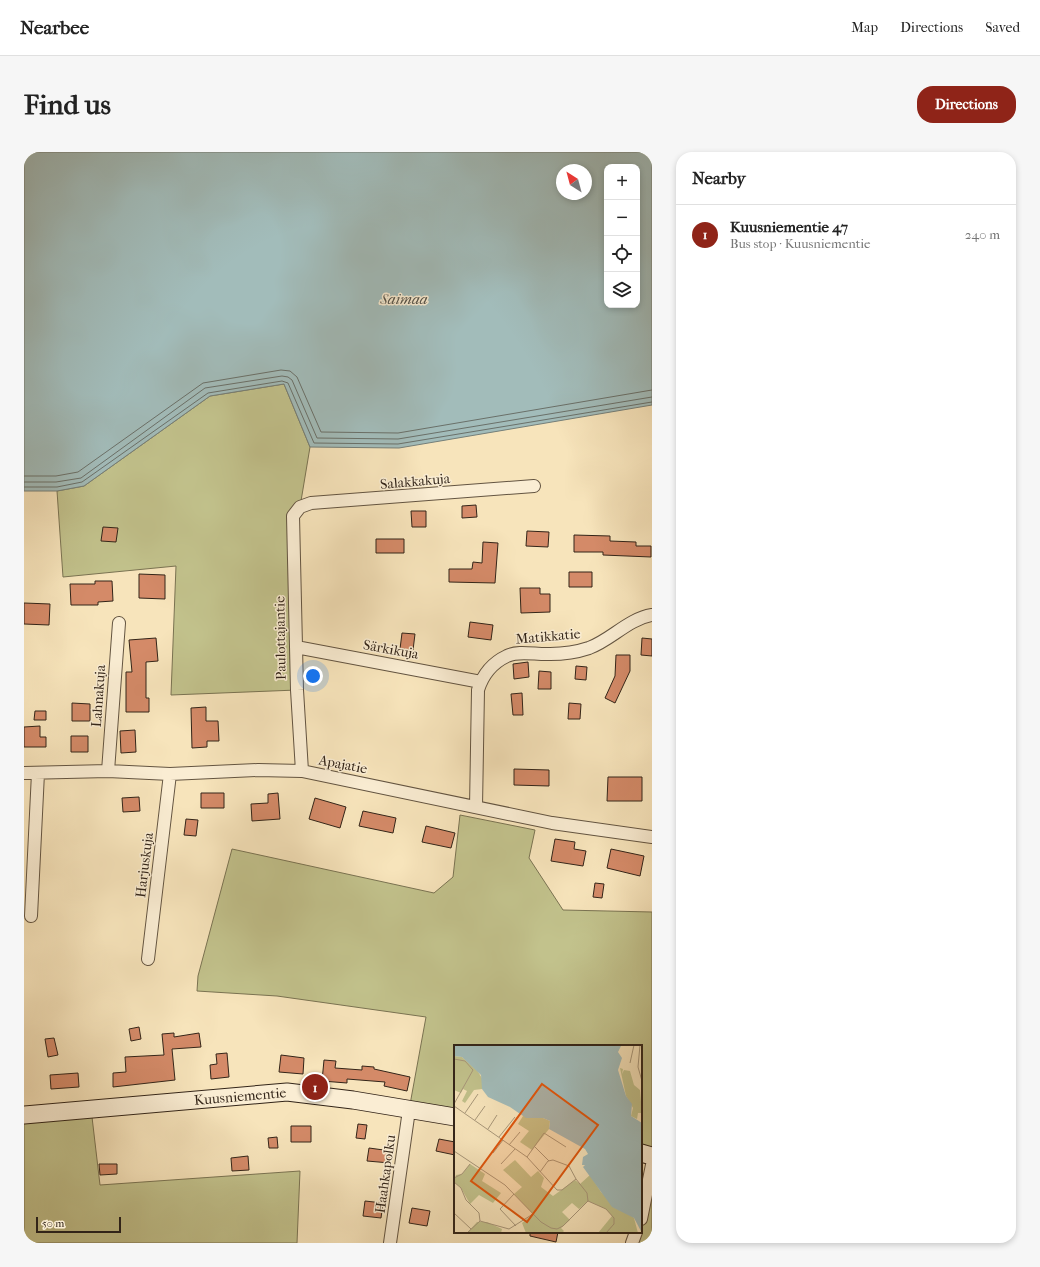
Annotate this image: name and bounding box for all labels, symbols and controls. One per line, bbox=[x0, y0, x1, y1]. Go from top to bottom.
text: Nearbee bbox=[20, 17, 89, 39]
text: Map bbox=[851, 19, 878, 36]
text: Directions bbox=[900, 19, 963, 36]
text: Saved bbox=[985, 19, 1020, 36]
button: Directions bbox=[917, 86, 1016, 123]
text: Find us bbox=[24, 88, 111, 121]
north arrow bbox=[556, 164, 592, 200]
map controls bbox=[604, 164, 640, 308]
button: + bbox=[604, 164, 640, 200]
text: Nearby bbox=[692, 168, 746, 188]
button: − bbox=[604, 200, 640, 236]
text: Kuusniementie 47 bbox=[730, 218, 848, 236]
text: 1 bbox=[703, 227, 707, 242]
text: 240 m bbox=[965, 227, 1000, 242]
button: locate bbox=[604, 236, 640, 272]
text: Bus stop · Kuusniementie bbox=[730, 236, 871, 251]
button: layers bbox=[604, 272, 640, 308]
water label: Saimaa bbox=[379, 290, 428, 308]
street label: Salakkakuja bbox=[379, 470, 451, 493]
street label: Paulottajantie bbox=[271, 596, 290, 680]
street label: Matikkatie bbox=[515, 625, 581, 648]
street label: Särkikuja bbox=[362, 636, 421, 663]
street label: Lahnakuja bbox=[88, 664, 109, 728]
your location bbox=[303, 666, 323, 686]
street label: Apajatie bbox=[316, 751, 369, 778]
street label: Harjuskuja bbox=[132, 831, 157, 899]
inset map bbox=[454, 1045, 642, 1233]
pin: 1 bbox=[302, 1072, 328, 1102]
street label: Kuusniementie bbox=[193, 1084, 287, 1109]
street label: Haahkapolku bbox=[372, 1134, 399, 1214]
scale bar bbox=[36, 1215, 121, 1234]
text: 50 m bbox=[42, 1217, 64, 1230]

